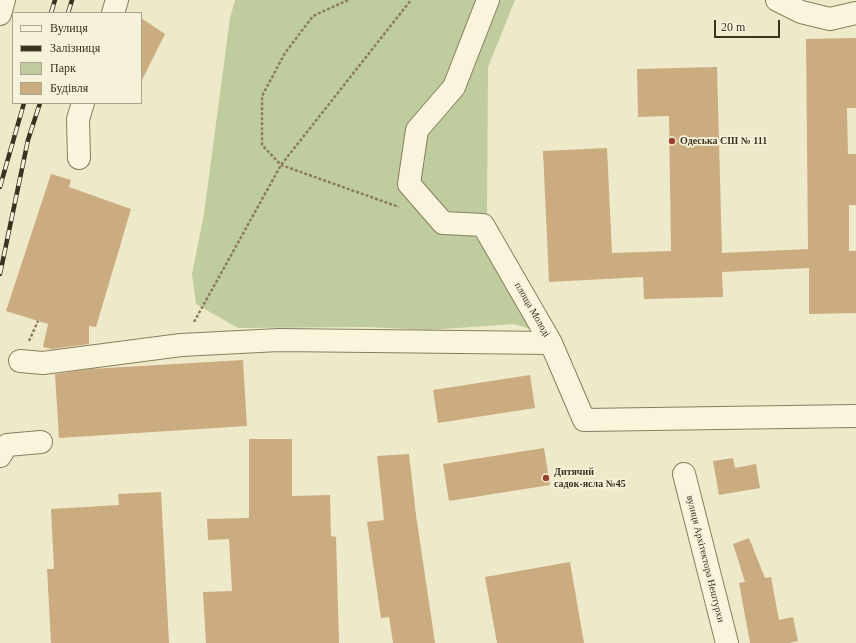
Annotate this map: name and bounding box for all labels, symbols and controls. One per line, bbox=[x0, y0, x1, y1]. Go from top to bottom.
legend bbox=[12, 12, 142, 104]
scale bar bbox=[716, 12, 782, 38]
text: 20 m bbox=[721, 20, 745, 34]
text: Вулиця bbox=[50, 21, 88, 35]
text: Залізниця bbox=[50, 41, 100, 55]
text: Парк bbox=[50, 61, 76, 75]
text: Будівля bbox=[50, 81, 88, 95]
place label: Одеська СШ № 111 bbox=[680, 135, 767, 147]
marker: Одеська СШ № 111 bbox=[667, 136, 677, 146]
street label: площа Молоді bbox=[512, 281, 552, 339]
place label: Дитячий садок-ясла №45 bbox=[554, 466, 626, 490]
marker: Дитячий садок-ясла №45 bbox=[541, 473, 551, 483]
street label: вулиця Архітектора Нештурхи bbox=[683, 494, 727, 624]

